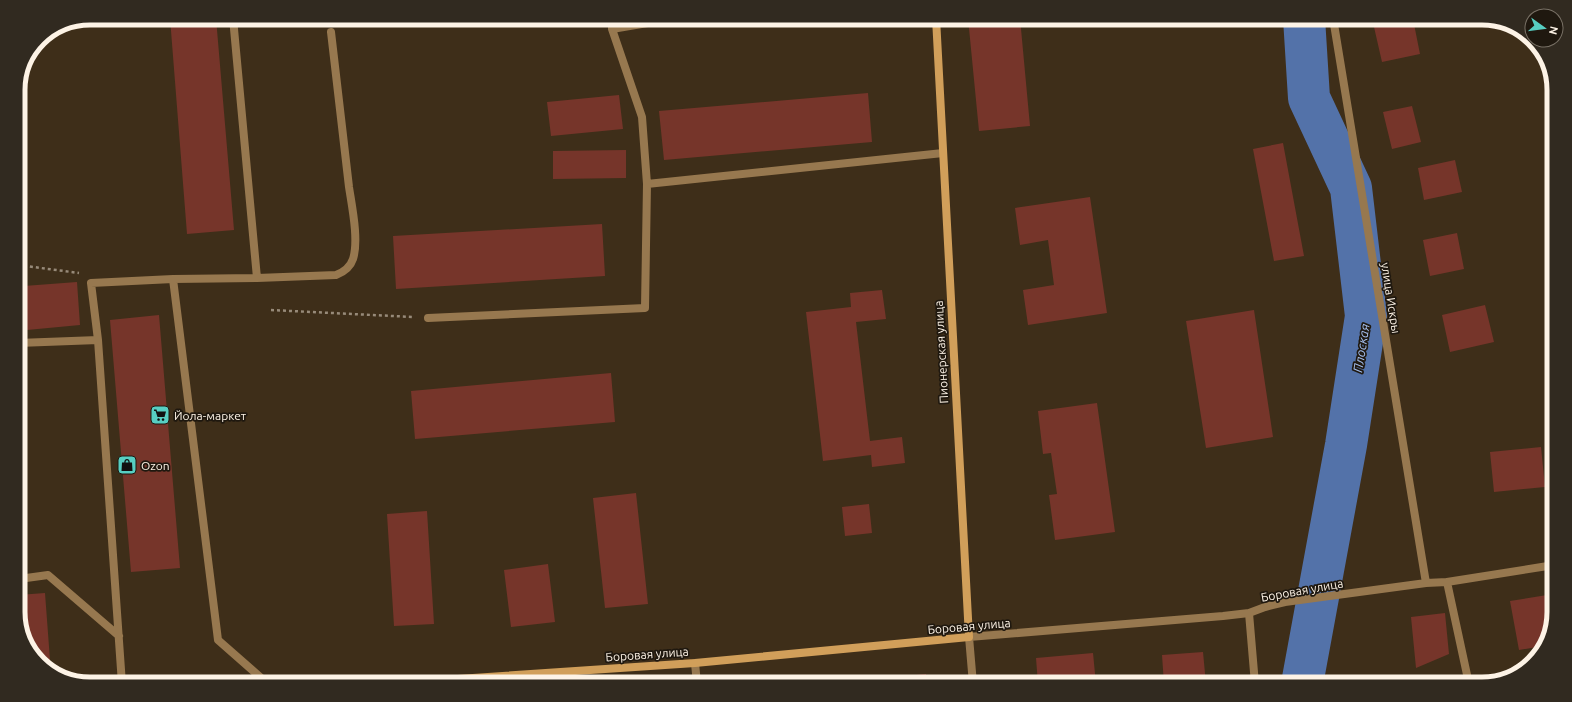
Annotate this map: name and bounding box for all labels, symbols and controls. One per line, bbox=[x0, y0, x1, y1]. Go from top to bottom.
north arrow bbox=[1524, 8, 1564, 48]
text: N bbox=[1547, 25, 1561, 36]
street label: улица Искры bbox=[1379, 261, 1403, 335]
street label: Пионерская улица bbox=[932, 300, 950, 404]
water label: Плоская bbox=[1350, 322, 1372, 373]
supermarket icon: Йола-маркет bbox=[149, 404, 171, 426]
place label: Йола-маркет bbox=[174, 409, 247, 422]
shop icon: Ozon bbox=[116, 454, 138, 476]
place label: Ozon bbox=[141, 459, 170, 472]
street label: Боровая улица bbox=[1260, 576, 1344, 604]
street label: Боровая улица bbox=[927, 616, 1011, 636]
street label: Боровая улица bbox=[605, 645, 689, 663]

